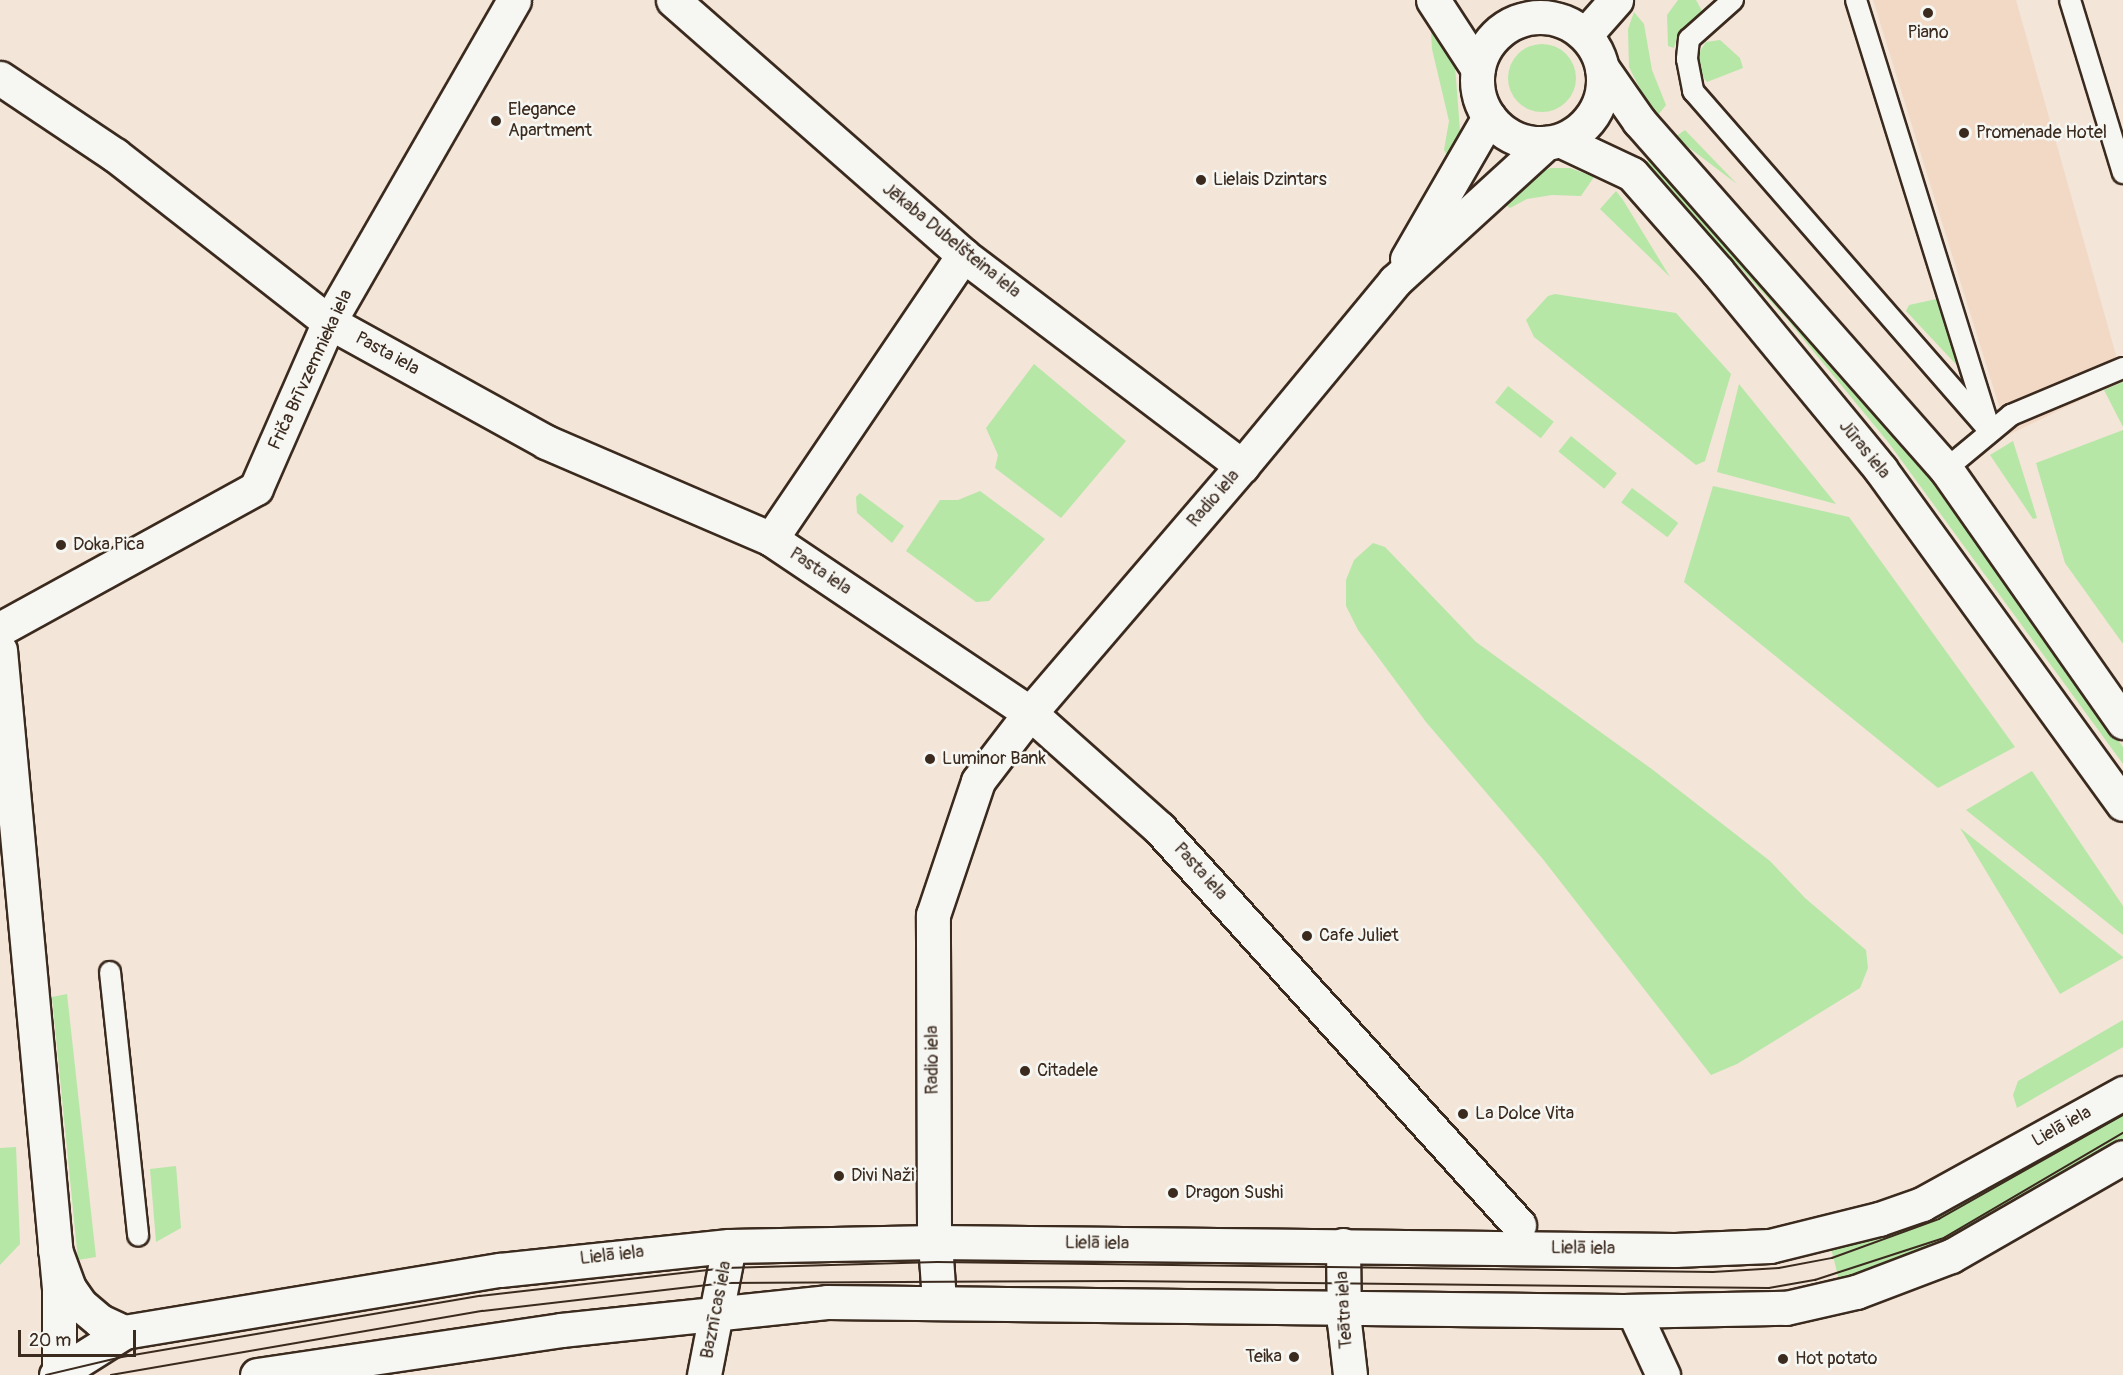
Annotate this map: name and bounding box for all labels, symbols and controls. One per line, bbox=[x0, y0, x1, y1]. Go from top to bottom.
marker: Piano bbox=[1921, 6, 1935, 20]
place label: Piano bbox=[1907, 22, 1949, 44]
place label: Elegance Apartment bbox=[508, 100, 592, 142]
marker: Elegance Apartment bbox=[489, 114, 503, 128]
place label: Promenade Hotel bbox=[1976, 122, 2107, 144]
marker: Promenade Hotel bbox=[1957, 126, 1971, 140]
place label: Lielais Dzintars bbox=[1213, 169, 1327, 191]
marker: Lielais Dzintars bbox=[1194, 173, 1208, 187]
street label: Jēkaba Dubelšteina iela bbox=[878, 179, 1024, 303]
street label: Friča Brīvzemnieka iela bbox=[264, 286, 358, 454]
street label: Pasta iela bbox=[351, 328, 423, 380]
street label: Jūras iela bbox=[1834, 416, 1894, 484]
street label: Radio iela bbox=[1183, 466, 1245, 532]
place label: Doka Pica bbox=[73, 534, 144, 556]
marker: Doka Pica bbox=[54, 538, 68, 552]
street label: Pasta iela bbox=[785, 544, 855, 600]
place label: Luminor Bank bbox=[942, 748, 1046, 770]
marker: Luminor Bank bbox=[923, 752, 937, 766]
street label: Pasta iela bbox=[1169, 839, 1231, 905]
place label: Cafe Juliet bbox=[1319, 925, 1399, 947]
marker: Cafe Juliet bbox=[1300, 929, 1314, 943]
street label: Radio iela bbox=[922, 1025, 944, 1095]
place label: Citadele bbox=[1037, 1060, 1098, 1082]
marker: Citadele bbox=[1018, 1064, 1032, 1078]
street label: Lielā iela bbox=[2029, 1102, 2095, 1152]
place label: La Dolce Vita bbox=[1475, 1103, 1574, 1125]
marker: La Dolce Vita bbox=[1456, 1107, 1470, 1121]
place label: Divi Naži bbox=[851, 1165, 914, 1187]
marker: Divi Naži bbox=[832, 1169, 846, 1183]
place label: Dragon Sushi bbox=[1185, 1182, 1283, 1204]
marker: Dragon Sushi bbox=[1166, 1186, 1180, 1200]
street label: Lielā iela bbox=[1065, 1233, 1129, 1255]
street label: Lielā iela bbox=[1551, 1238, 1615, 1260]
street label: Lielā iela bbox=[579, 1242, 645, 1270]
street label: Baznīcas iela bbox=[697, 1259, 737, 1361]
street label: Teātra iela bbox=[1332, 1271, 1358, 1349]
scale bar bbox=[21, 1318, 140, 1356]
text: 20 m bbox=[29, 1329, 71, 1352]
place label: Teika bbox=[1245, 1346, 1282, 1368]
place label: Hot potato bbox=[1795, 1348, 1877, 1370]
marker: Teika bbox=[1287, 1350, 1301, 1364]
marker: Hot potato bbox=[1776, 1352, 1790, 1366]

